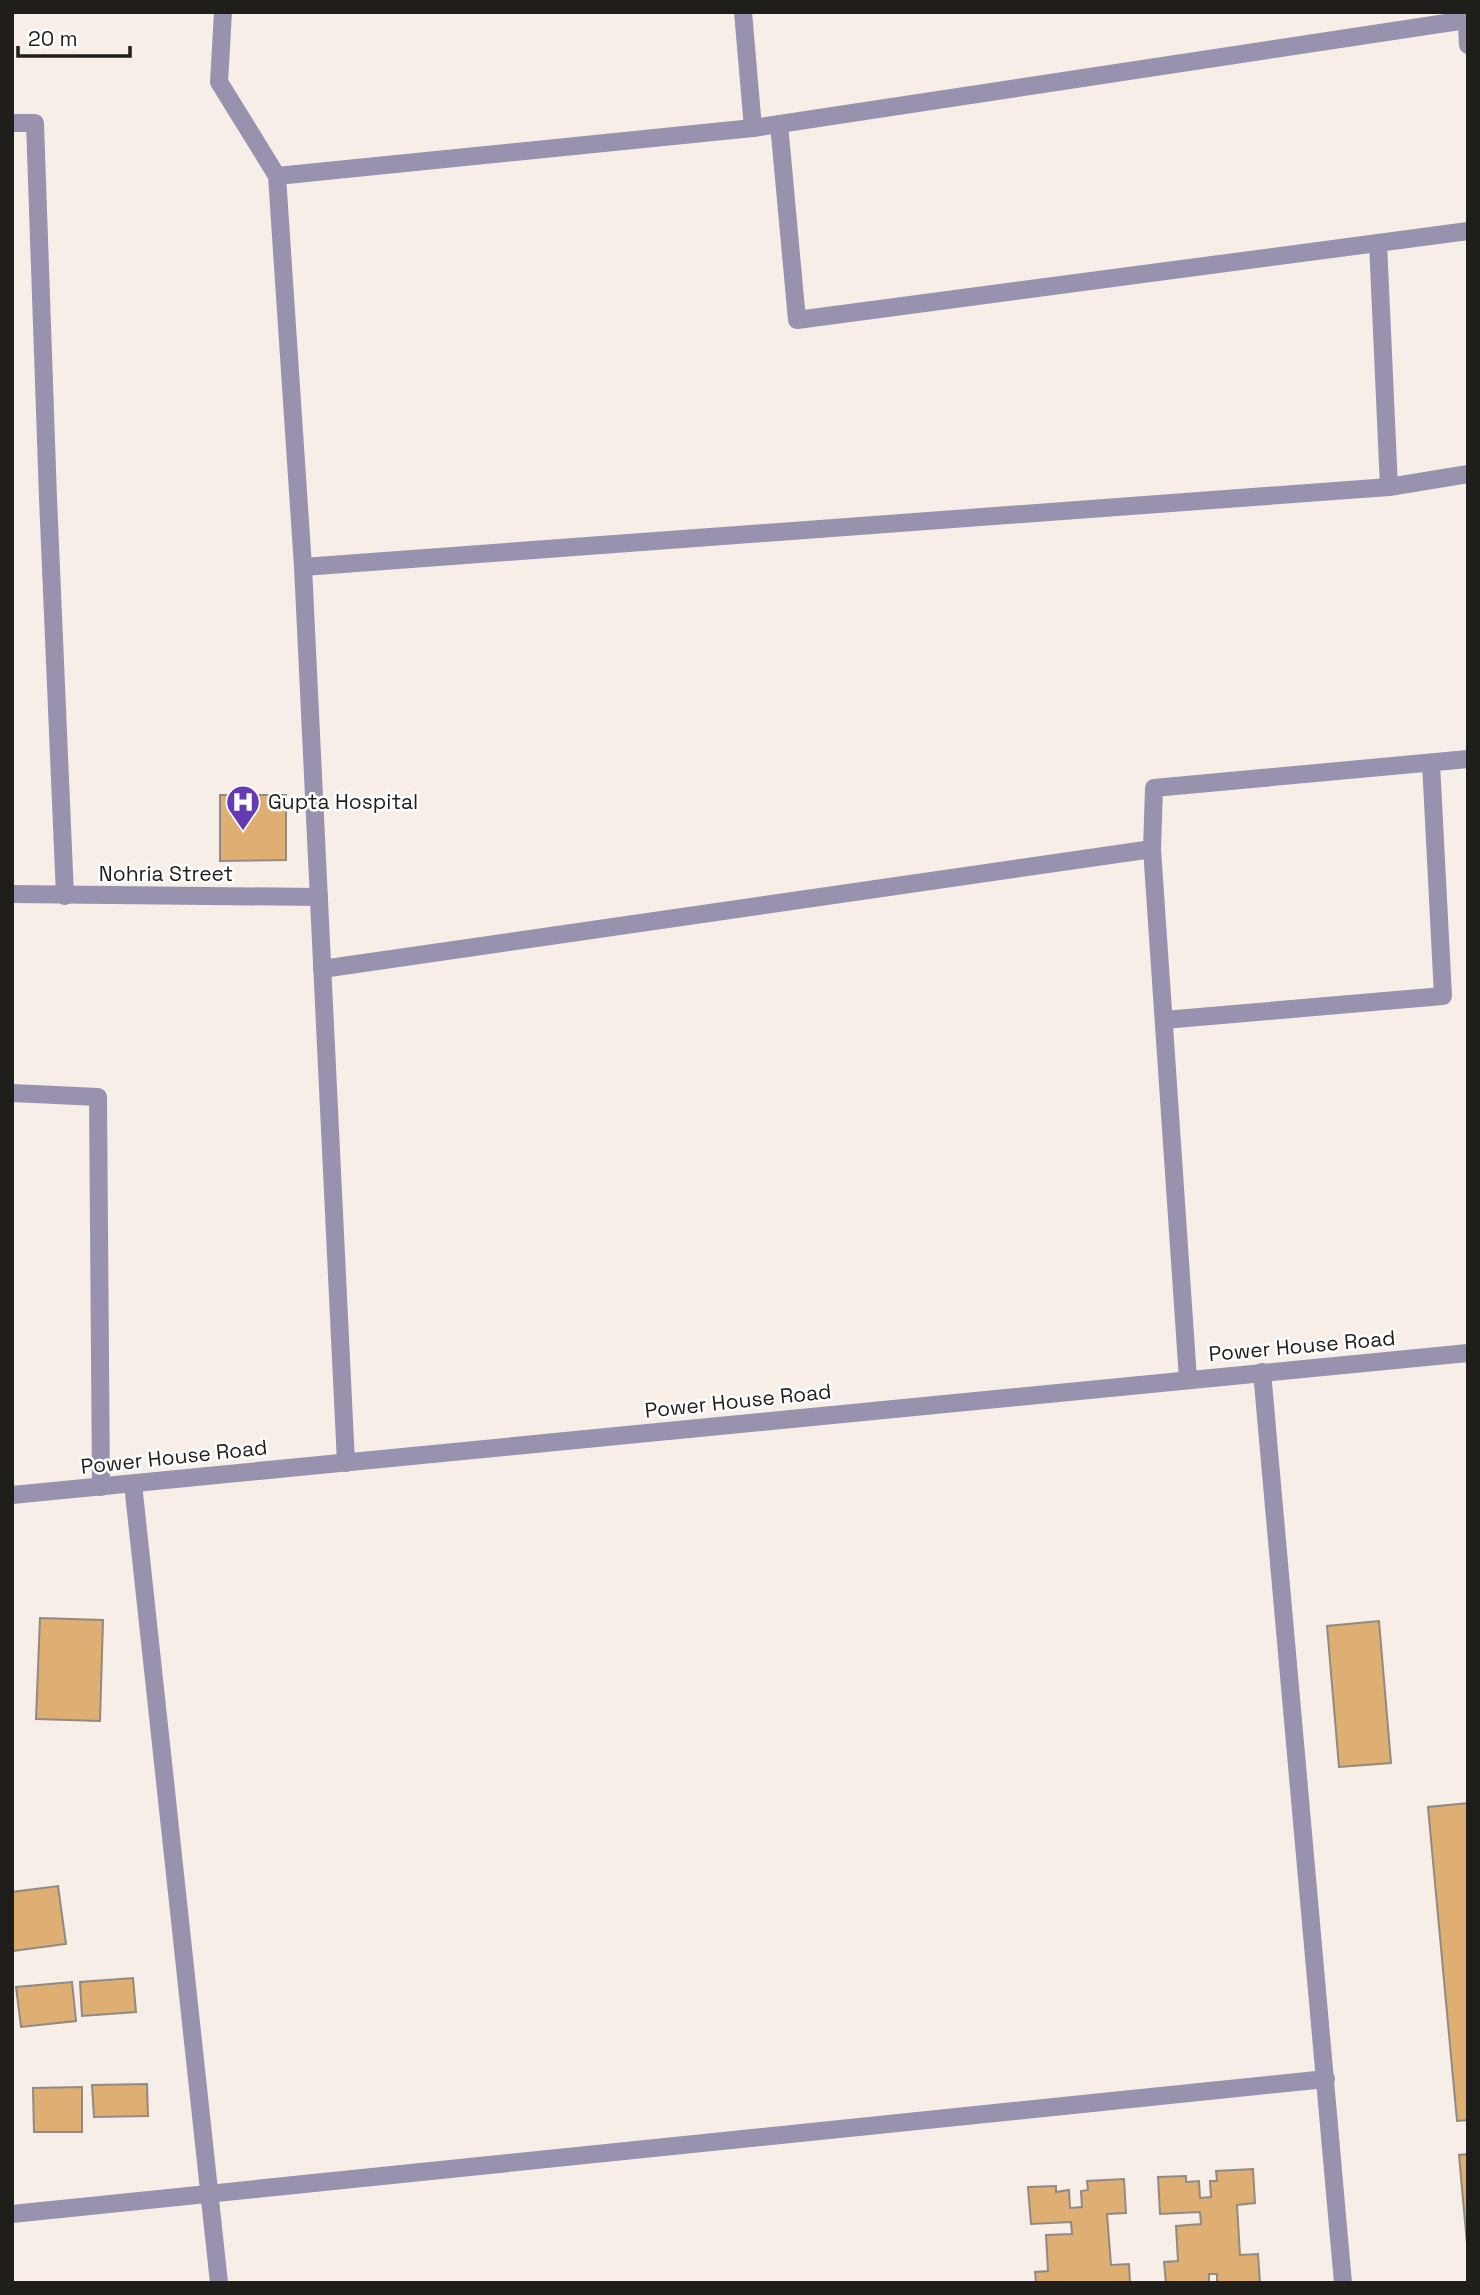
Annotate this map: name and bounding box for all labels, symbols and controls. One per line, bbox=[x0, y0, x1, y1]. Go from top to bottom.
scale bar bbox=[18, 14, 130, 58]
text: 20 m bbox=[28, 25, 78, 52]
hospital icon: Gupta Hospital bbox=[224, 783, 262, 832]
place label: Gupta Hospital bbox=[268, 788, 418, 815]
street label: Nohria Street bbox=[99, 860, 233, 887]
street label: Power House Road bbox=[1207, 1324, 1397, 1367]
street label: Power House Road bbox=[643, 1377, 833, 1424]
street label: Power House Road bbox=[79, 1433, 269, 1480]

